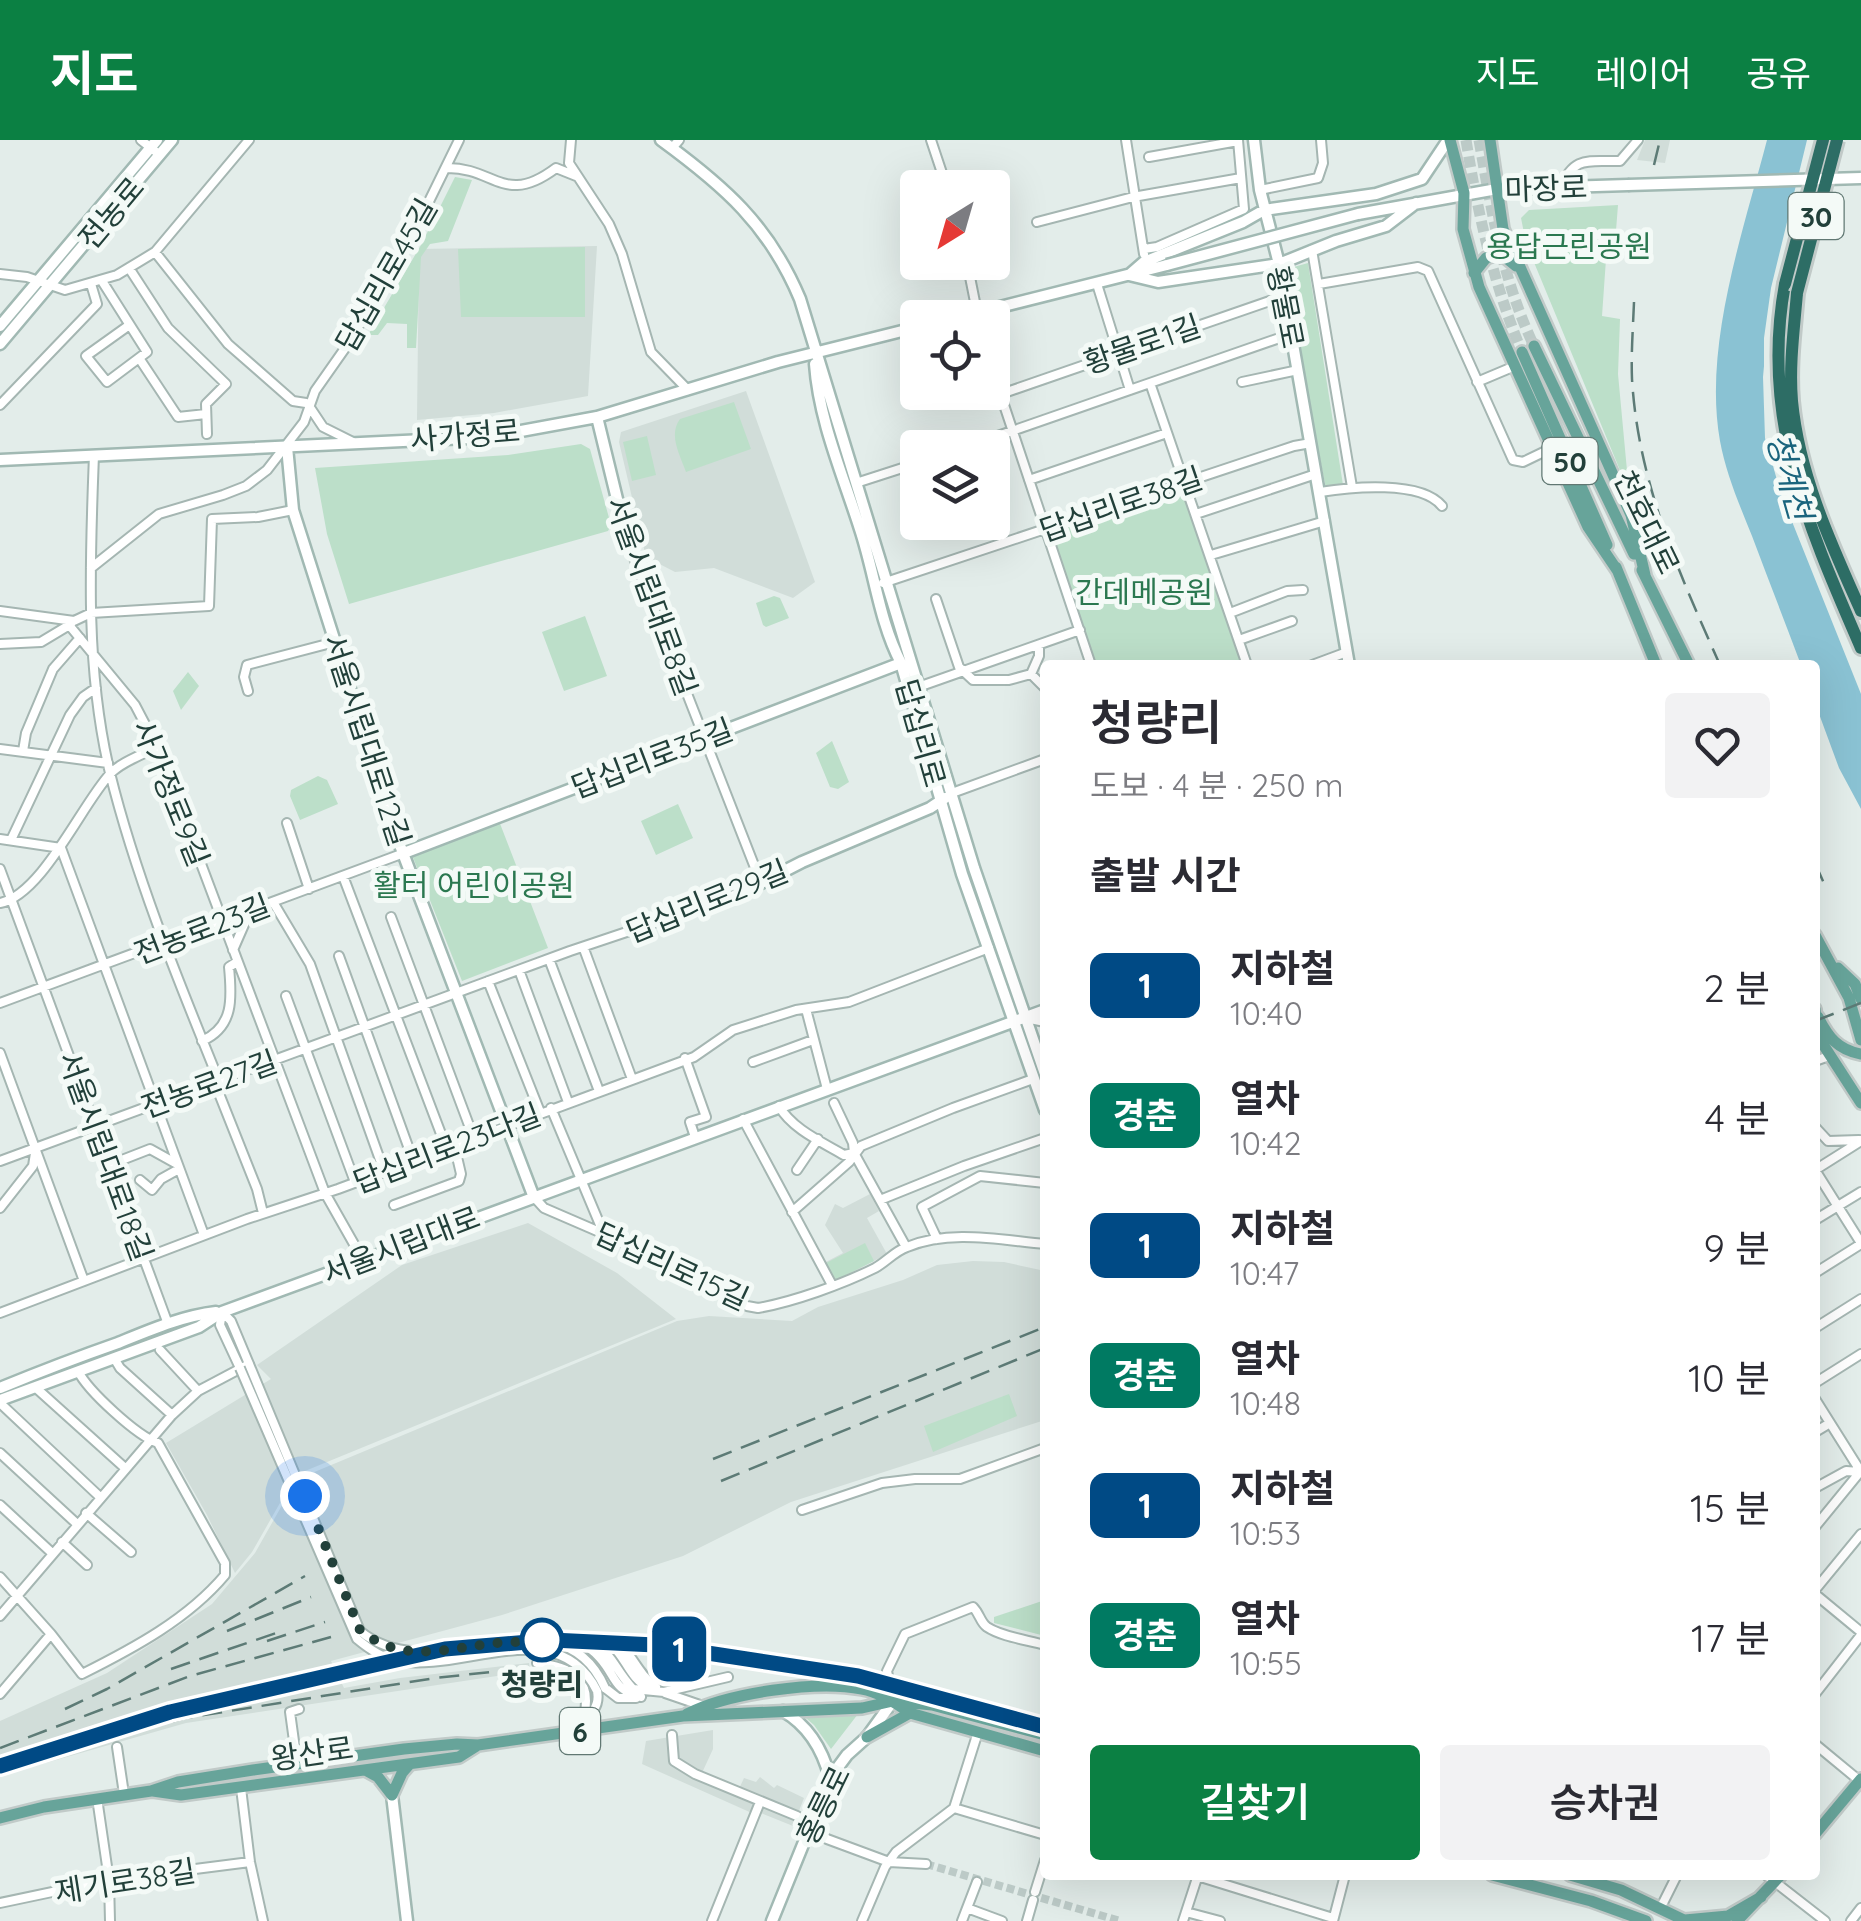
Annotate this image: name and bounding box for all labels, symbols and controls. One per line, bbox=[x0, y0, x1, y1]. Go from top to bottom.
text: 지도 bbox=[50, 43, 138, 103]
text: 지도 bbox=[1476, 51, 1540, 95]
text: 레이어 bbox=[1595, 51, 1692, 95]
text: 공유 bbox=[1747, 51, 1811, 95]
street label: 마장로 bbox=[1504, 168, 1588, 208]
street label: 전농로 bbox=[70, 169, 152, 257]
north arrow bbox=[900, 170, 1010, 280]
map controls bbox=[900, 170, 1010, 540]
street label: 답십리로45길 bbox=[327, 192, 445, 358]
road number: 30 bbox=[1788, 193, 1844, 239]
park label: 용답근린공원 bbox=[1486, 227, 1652, 265]
street label: 황물로 bbox=[1259, 263, 1313, 351]
button: locate bbox=[900, 300, 1010, 410]
street label: 황물로1길 bbox=[1078, 306, 1206, 382]
street label: 사가정로 bbox=[408, 411, 522, 459]
water label: 청계천 bbox=[1759, 428, 1822, 527]
button: layers bbox=[900, 430, 1010, 540]
road number: 50 bbox=[1542, 438, 1598, 484]
street label: 답십리로38길 bbox=[1034, 458, 1208, 550]
street label: 천호대로 bbox=[1606, 464, 1688, 580]
street label: 서울시립대로8길 bbox=[598, 491, 706, 701]
park label: 간데메공원 bbox=[1075, 573, 1213, 611]
street label: 서울시립대로12길 bbox=[315, 629, 419, 851]
street label: 답십리로 bbox=[888, 675, 954, 791]
text: 청량리 bbox=[1090, 692, 1222, 752]
button: heart bbox=[1665, 693, 1770, 798]
street label: 답십리로35길 bbox=[566, 710, 738, 806]
street label: 사가정로9길 bbox=[124, 714, 218, 872]
text: 도보 · 4 분 · 250 m bbox=[1090, 765, 1343, 805]
street label: 답십리로29길 bbox=[620, 851, 794, 951]
text: 출발 시간 bbox=[1090, 851, 1240, 899]
park label: 활터 어린이공원 bbox=[373, 866, 575, 904]
street label: 전농로23길 bbox=[129, 886, 275, 972]
text: 지하철 bbox=[1230, 944, 1335, 992]
text: 1 bbox=[1138, 963, 1152, 1007]
text: 2 분 bbox=[1704, 964, 1770, 1012]
text: 10:40 bbox=[1230, 993, 1303, 1033]
street label: 전농로27길 bbox=[136, 1042, 282, 1126]
street label: 서울시립대로18길 bbox=[50, 1046, 162, 1266]
text: 열차 bbox=[1230, 1074, 1300, 1122]
text: 경춘 bbox=[1113, 1093, 1177, 1137]
text: 4 분 bbox=[1705, 1094, 1770, 1142]
street label: 답십리로23다길 bbox=[348, 1095, 546, 1201]
text: 10:42 bbox=[1230, 1123, 1301, 1163]
street label: 서울시립대로 bbox=[317, 1198, 485, 1292]
text: 지하철 bbox=[1230, 1204, 1335, 1252]
street label: 답십리로15길 bbox=[589, 1214, 755, 1318]
text: 1 bbox=[1138, 1223, 1152, 1267]
text: 9 분 bbox=[1703, 1224, 1770, 1272]
text: 10:47 bbox=[1230, 1253, 1299, 1293]
text: 열차 bbox=[1230, 1334, 1300, 1382]
text: 경춘 bbox=[1113, 1353, 1177, 1397]
text: 10 분 bbox=[1688, 1354, 1770, 1402]
text: 10:48 bbox=[1230, 1383, 1301, 1423]
text: 지하철 bbox=[1230, 1464, 1335, 1512]
your location bbox=[280, 1471, 330, 1521]
text: 1 bbox=[1138, 1483, 1152, 1527]
text: 15 분 bbox=[1690, 1484, 1770, 1532]
text: 10:53 bbox=[1230, 1513, 1301, 1553]
text: 열차 bbox=[1230, 1594, 1300, 1642]
text: 경춘 bbox=[1113, 1613, 1177, 1657]
text: 17 분 bbox=[1691, 1614, 1770, 1662]
line badge: 1 bbox=[646, 1616, 712, 1682]
marker: 청량리 bbox=[521, 1619, 563, 1661]
text: 1 bbox=[672, 1627, 686, 1671]
text: 10:55 bbox=[1230, 1643, 1302, 1683]
place label: 청량리 bbox=[501, 1665, 583, 1703]
road number: 6 bbox=[560, 1708, 600, 1754]
street label: 왕산로 bbox=[268, 1728, 356, 1778]
button: 길찾기 bbox=[1090, 1745, 1420, 1860]
button: 승차권 bbox=[1440, 1745, 1770, 1860]
street label: 홍릉로 bbox=[788, 1759, 858, 1851]
street label: 제기로38길 bbox=[52, 1851, 198, 1911]

